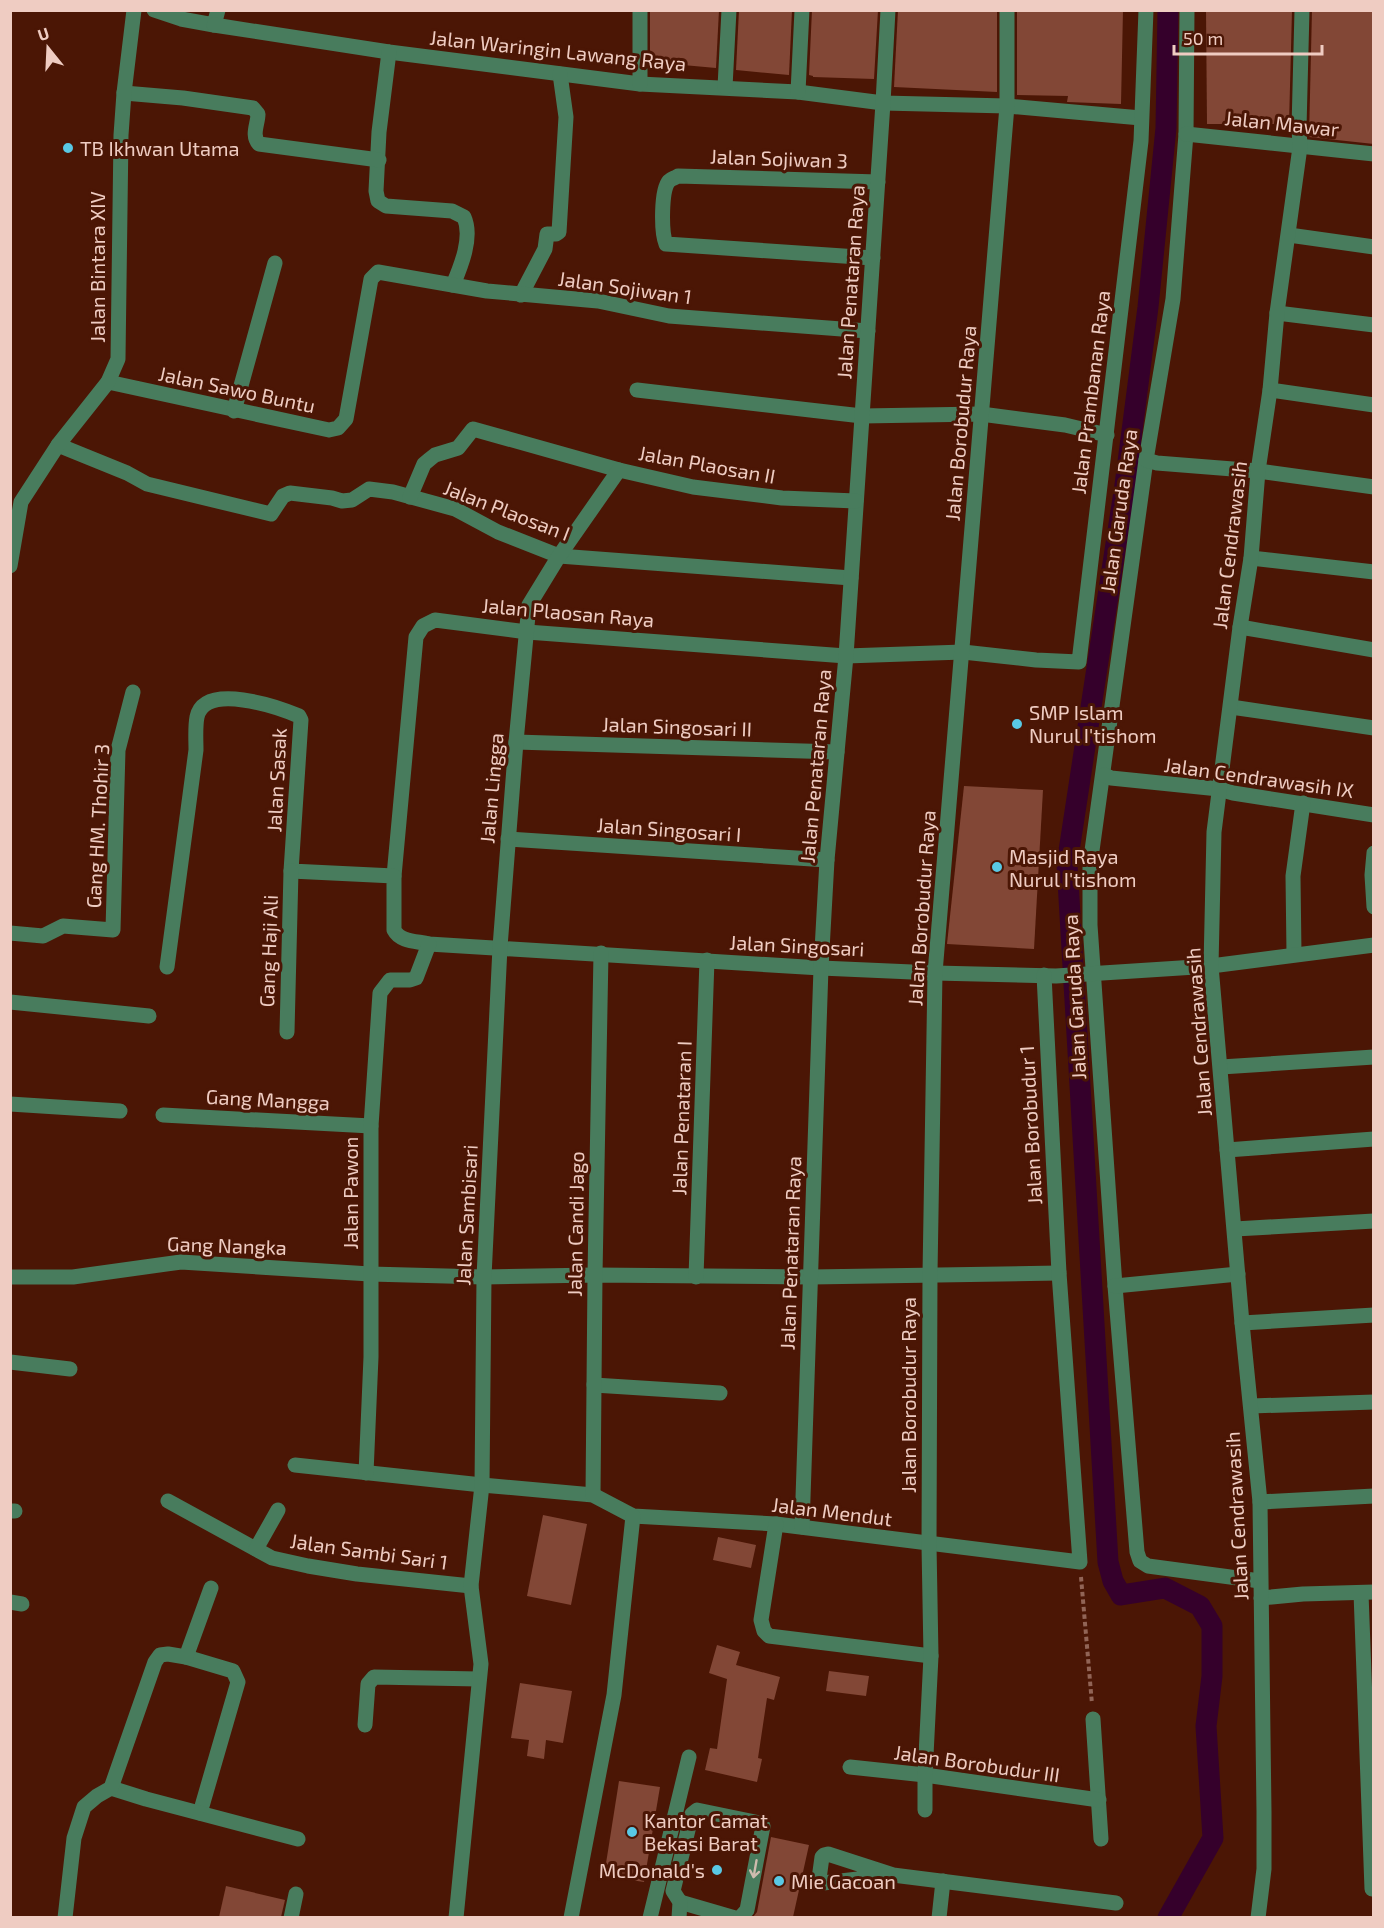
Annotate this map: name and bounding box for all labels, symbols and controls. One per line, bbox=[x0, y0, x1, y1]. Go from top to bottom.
north arrow bbox=[18, 18, 78, 78]
scale bar bbox=[1174, 18, 1322, 56]
text: U bbox=[35, 23, 51, 44]
street label: Jalan Waringin Lawang Raya bbox=[429, 25, 687, 75]
text: 50 m bbox=[1183, 27, 1223, 49]
street label: Jalan Mawar bbox=[1224, 105, 1340, 141]
place label: TB Ikhwan Utama bbox=[80, 136, 239, 160]
marker: TB Ikhwan Utama bbox=[61, 141, 75, 155]
street label: Jalan Sojiwan 3 bbox=[710, 144, 848, 172]
street label: Jalan Penataran Raya bbox=[831, 184, 869, 380]
street label: Jalan Bintara XIV bbox=[85, 191, 109, 343]
street label: Jalan Sojiwan 1 bbox=[557, 266, 693, 308]
street label: Jalan Prambanan Raya bbox=[1066, 289, 1114, 495]
street label: Jalan Borobudur Raya bbox=[939, 324, 981, 522]
street label: Jalan Sawo Buntu bbox=[156, 361, 318, 417]
street label: Jalan Garuda Raya bbox=[1095, 427, 1141, 595]
street label: Jalan Plaosan II bbox=[637, 440, 777, 488]
street label: Jalan Cendrawasih bbox=[1207, 460, 1251, 630]
street label: Jalan Plaosan I bbox=[440, 475, 574, 545]
street label: Jalan Plaosan Raya bbox=[481, 593, 655, 631]
street label: Jalan Penataran Raya bbox=[795, 668, 835, 864]
place label: SMP Islam Nurul I'tishom bbox=[1029, 700, 1156, 747]
street label: Jalan Singosari II bbox=[602, 711, 752, 741]
marker: SMP Islam Nurul I'tishom bbox=[1010, 717, 1024, 731]
street label: Jalan Sasak bbox=[261, 727, 291, 833]
street label: Jalan Lingga bbox=[474, 732, 508, 844]
street label: Gang HM. Thohir 3 bbox=[81, 743, 113, 909]
street label: Jalan Cendrawasih IX bbox=[1163, 752, 1355, 802]
street label: Jalan Borobudur Raya bbox=[902, 809, 940, 1007]
street label: Jalan Singosari I bbox=[596, 812, 742, 846]
place label: Masjid Raya Nurul I'tishom bbox=[1009, 844, 1136, 891]
marker: Masjid Raya Nurul I'tishom bbox=[990, 860, 1004, 874]
street label: Gang Haji Ali bbox=[254, 894, 282, 1008]
street label: Jalan Garuda Raya bbox=[1058, 914, 1090, 1080]
street label: Jalan Singosari bbox=[729, 929, 865, 961]
street label: Jalan Cendrawasih bbox=[1180, 947, 1216, 1117]
street label: Jalan Penataran I bbox=[666, 1040, 696, 1196]
street label: Jalan Borobudur 1 bbox=[1014, 1045, 1046, 1205]
street label: Gang Mangga bbox=[205, 1084, 331, 1114]
street label: Jalan Pawon bbox=[338, 1137, 362, 1249]
street label: Jalan Sambisari bbox=[450, 1144, 482, 1286]
street label: Jalan Candi Jago bbox=[562, 1151, 588, 1297]
street label: Jalan Penataran Raya bbox=[775, 1155, 805, 1351]
street label: Gang Nangka bbox=[167, 1231, 287, 1259]
street label: Jalan Borobudur Raya bbox=[896, 1297, 920, 1493]
street label: Jalan Cendrawasih bbox=[1220, 1431, 1252, 1601]
street label: Jalan Mendut bbox=[770, 1492, 894, 1530]
street label: Jalan Sambi Sari 1 bbox=[289, 1528, 449, 1574]
street label: Jalan Borobudur III bbox=[893, 1739, 1061, 1787]
place label: Kantor Camat Bekasi Barat bbox=[644, 1808, 768, 1855]
marker: Kantor Camat Bekasi Barat bbox=[625, 1825, 639, 1839]
place label: McDonald's bbox=[599, 1858, 705, 1882]
one-way arrow bbox=[749, 1858, 760, 1878]
marker: McDonald's bbox=[710, 1863, 724, 1877]
place label: Mie Gacoan bbox=[791, 1869, 896, 1893]
marker: Mie Gacoan bbox=[772, 1874, 786, 1888]

